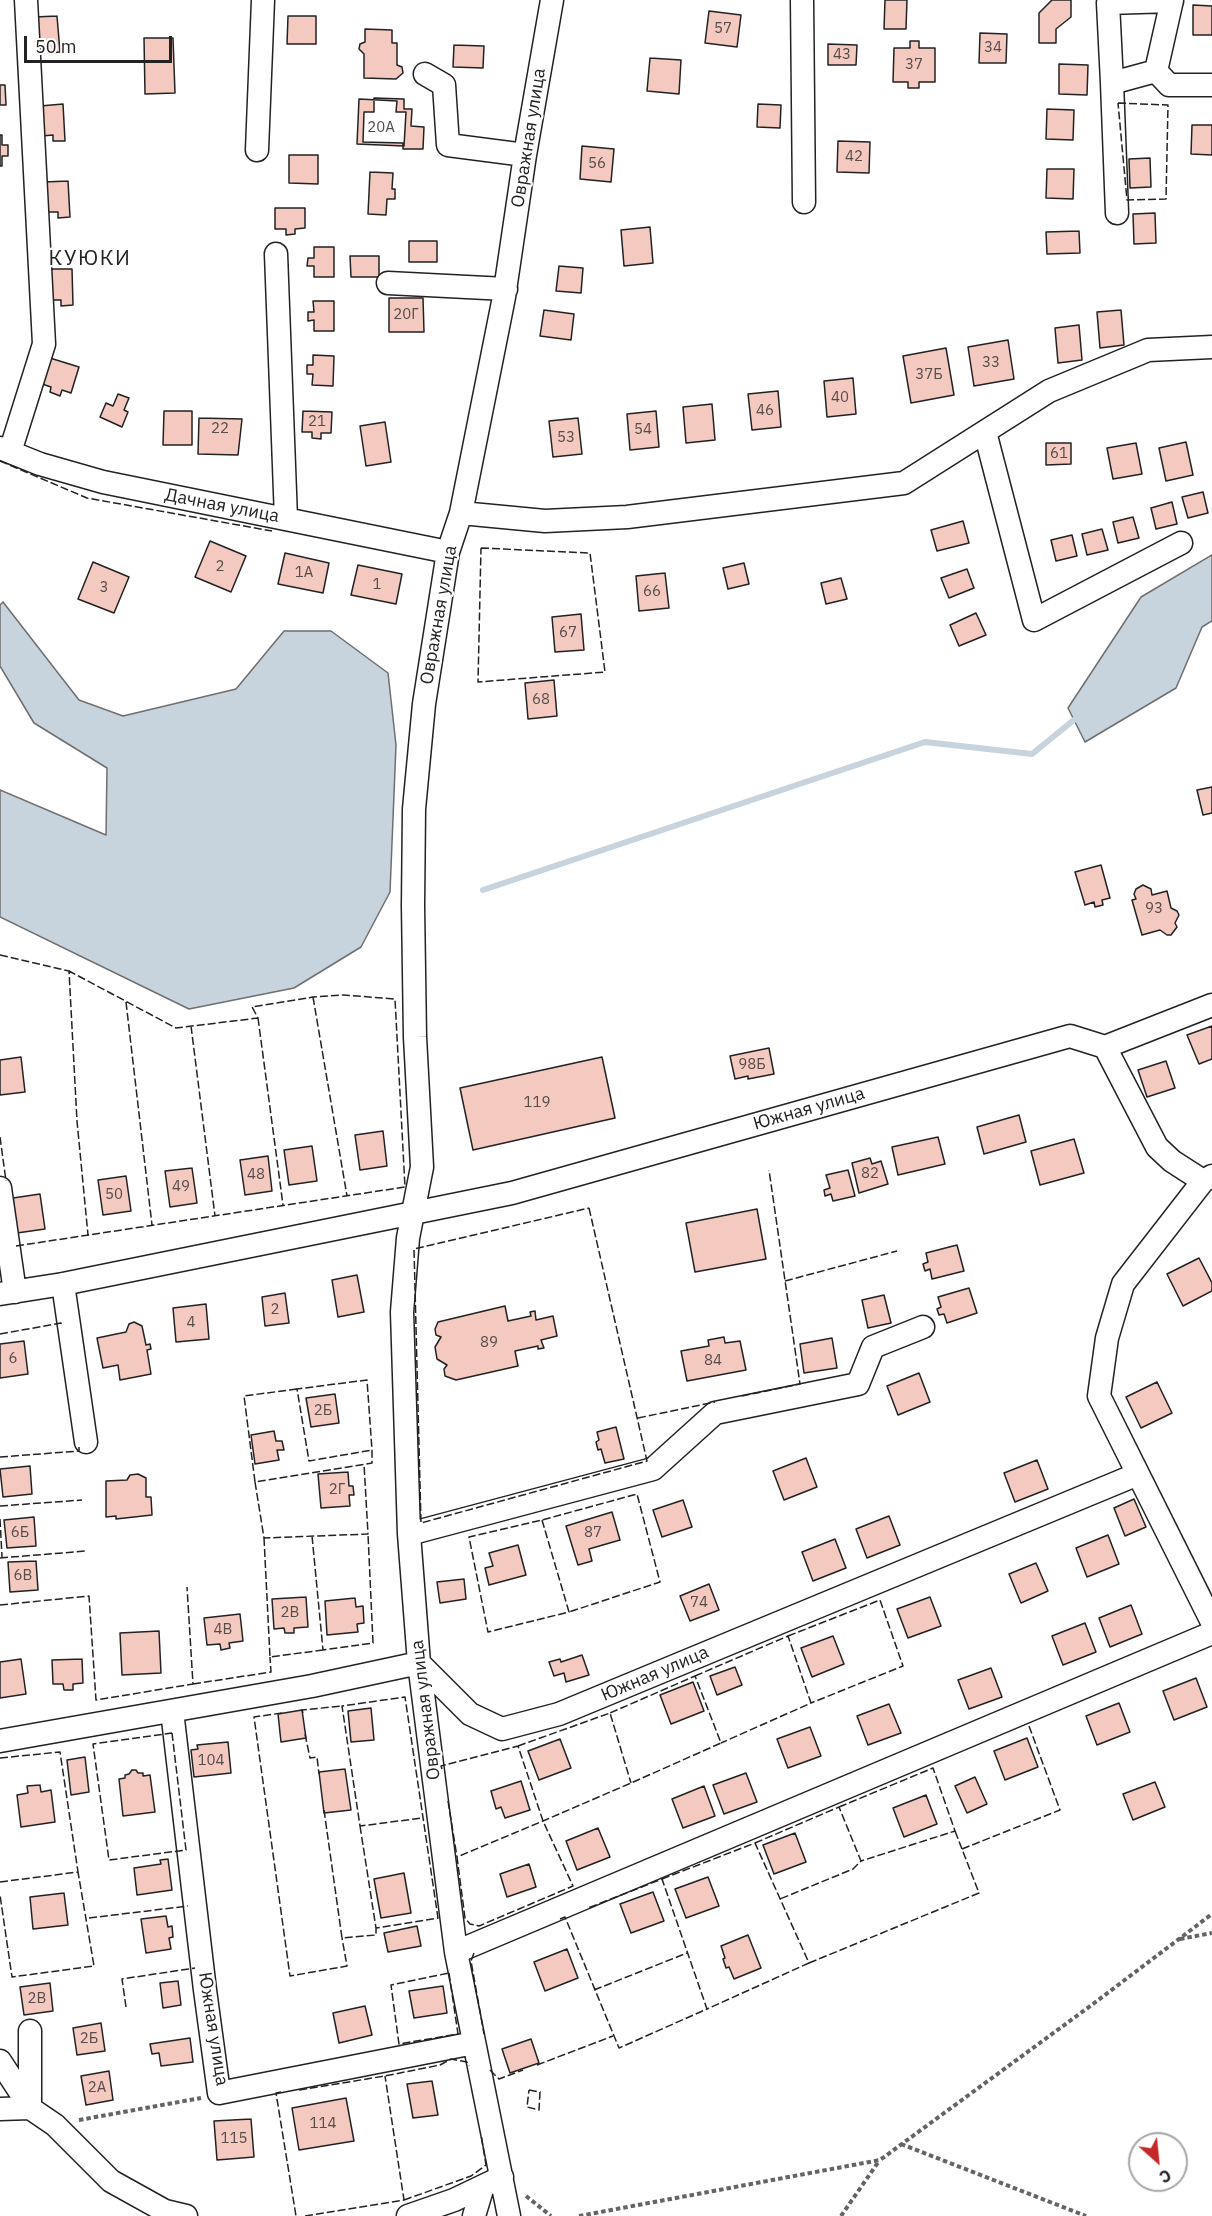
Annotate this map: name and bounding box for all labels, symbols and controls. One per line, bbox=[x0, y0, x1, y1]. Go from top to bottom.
house number: 57 bbox=[714, 20, 732, 38]
scale bar bbox=[27, 24, 176, 62]
text: 50 m bbox=[35, 35, 77, 58]
house number: 34 bbox=[984, 39, 1002, 57]
house number: 43 bbox=[833, 46, 851, 64]
house number: 37 bbox=[905, 56, 923, 74]
street label: Овражная улица bbox=[507, 67, 551, 209]
house number: 20А bbox=[367, 119, 395, 137]
house number: 42 bbox=[845, 148, 863, 166]
house number: 56 bbox=[588, 155, 606, 173]
district label: КУЮКИ bbox=[49, 246, 131, 272]
house number: 20Г bbox=[393, 306, 419, 324]
house number: 33 bbox=[982, 354, 1000, 372]
house number: 37Б bbox=[915, 366, 943, 384]
house number: 40 bbox=[831, 389, 849, 407]
house number: 46 bbox=[756, 402, 774, 420]
house number: 21 bbox=[308, 413, 326, 431]
house number: 22 bbox=[211, 420, 229, 438]
house number: 54 bbox=[634, 421, 652, 439]
house number: 53 bbox=[557, 429, 575, 447]
house number: 61 bbox=[1050, 445, 1068, 463]
street label: Дачная улица bbox=[163, 484, 281, 528]
street label: Овражная улица bbox=[416, 544, 462, 686]
house number: 2 bbox=[216, 558, 224, 576]
house number: 1А bbox=[295, 564, 313, 582]
house number: 1 bbox=[373, 576, 381, 594]
house number: 3 bbox=[100, 579, 108, 597]
house number: 66 bbox=[643, 583, 661, 601]
house number: 67 bbox=[559, 624, 577, 642]
house number: 68 bbox=[532, 691, 550, 709]
house number: 93 bbox=[1145, 900, 1163, 918]
house number: 98Б bbox=[738, 1056, 766, 1074]
street label: Южная улица bbox=[751, 1083, 867, 1135]
house number: 119 bbox=[524, 1094, 550, 1112]
house number: 82 bbox=[861, 1165, 879, 1183]
house number: 48 bbox=[247, 1166, 265, 1184]
house number: 49 bbox=[172, 1178, 190, 1196]
house number: 50 bbox=[105, 1186, 123, 1204]
house number: 2 bbox=[271, 1301, 279, 1319]
house number: 4 bbox=[187, 1314, 195, 1332]
house number: 89 bbox=[480, 1334, 498, 1352]
house number: 6 bbox=[9, 1350, 17, 1368]
house number: 84 bbox=[704, 1352, 722, 1370]
house number: 2Б bbox=[314, 1402, 332, 1420]
house number: 2Г bbox=[329, 1481, 345, 1499]
house number: 6Б bbox=[11, 1524, 29, 1542]
house number: 87 bbox=[584, 1524, 602, 1542]
house number: 6В bbox=[14, 1567, 32, 1585]
house number: 74 bbox=[690, 1594, 708, 1612]
house number: 2В bbox=[281, 1604, 299, 1622]
house number: 4В bbox=[214, 1621, 232, 1639]
street label: Овражная улица bbox=[407, 1639, 445, 1781]
street label: Южная улица bbox=[598, 1642, 712, 1706]
house number: 104 bbox=[198, 1752, 224, 1770]
street label: Южная улица bbox=[193, 1971, 233, 2087]
house number: 2В bbox=[28, 1990, 46, 2008]
house number: 2Б bbox=[80, 2030, 98, 2048]
house number: 2А bbox=[88, 2079, 106, 2097]
house number: 114 bbox=[310, 2115, 336, 2133]
house number: 115 bbox=[221, 2130, 247, 2148]
north arrow bbox=[1128, 2132, 1188, 2192]
text: С bbox=[1156, 2165, 1174, 2188]

